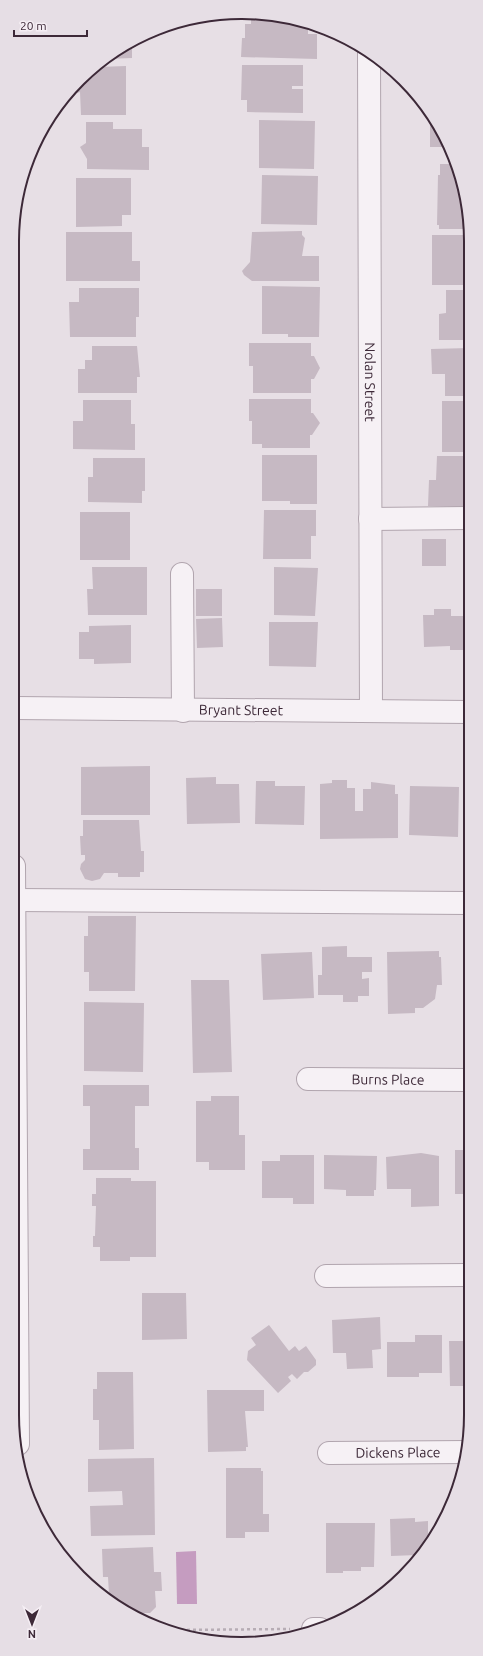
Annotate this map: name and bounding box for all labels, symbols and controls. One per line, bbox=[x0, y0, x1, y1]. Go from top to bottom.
scale bar bbox=[14, 12, 87, 38]
text: 20 m bbox=[20, 19, 47, 32]
street label: Nolan Street bbox=[362, 342, 378, 422]
street label: Bryant Street bbox=[199, 702, 284, 718]
street label: Burns Place bbox=[351, 1071, 425, 1088]
street label: Dickens Place bbox=[355, 1444, 441, 1461]
north arrow bbox=[12, 1604, 52, 1644]
text: N bbox=[28, 1628, 36, 1640]

